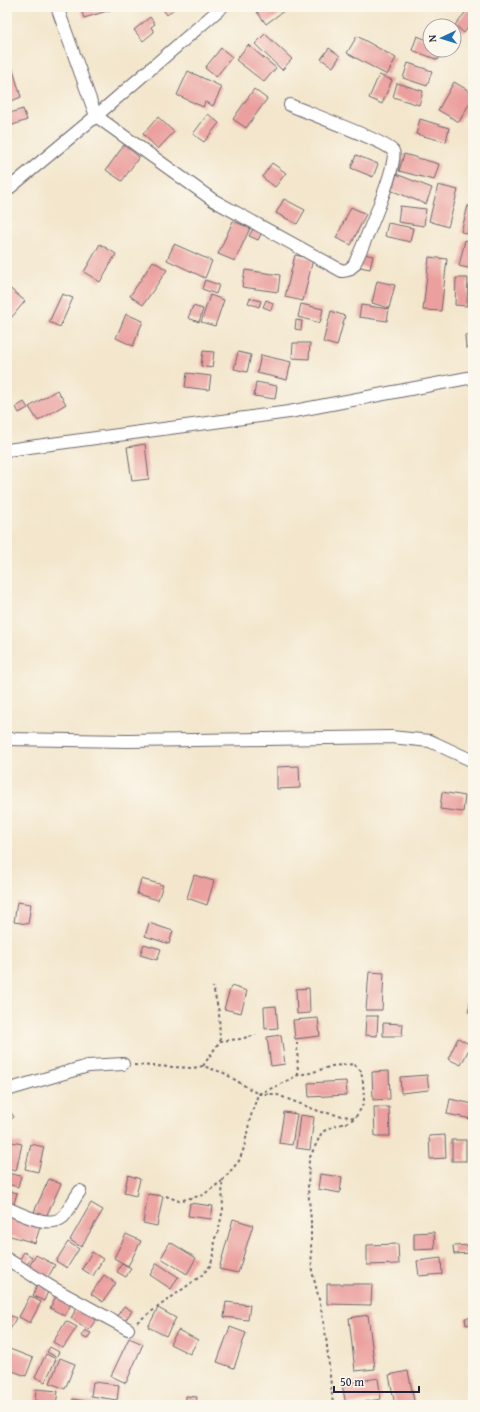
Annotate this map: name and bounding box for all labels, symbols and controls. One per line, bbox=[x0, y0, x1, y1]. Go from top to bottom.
north arrow bbox=[422, 18, 462, 58]
text: N bbox=[424, 34, 440, 43]
scale bar bbox=[334, 1368, 419, 1394]
text: 50 m bbox=[340, 1373, 364, 1390]

